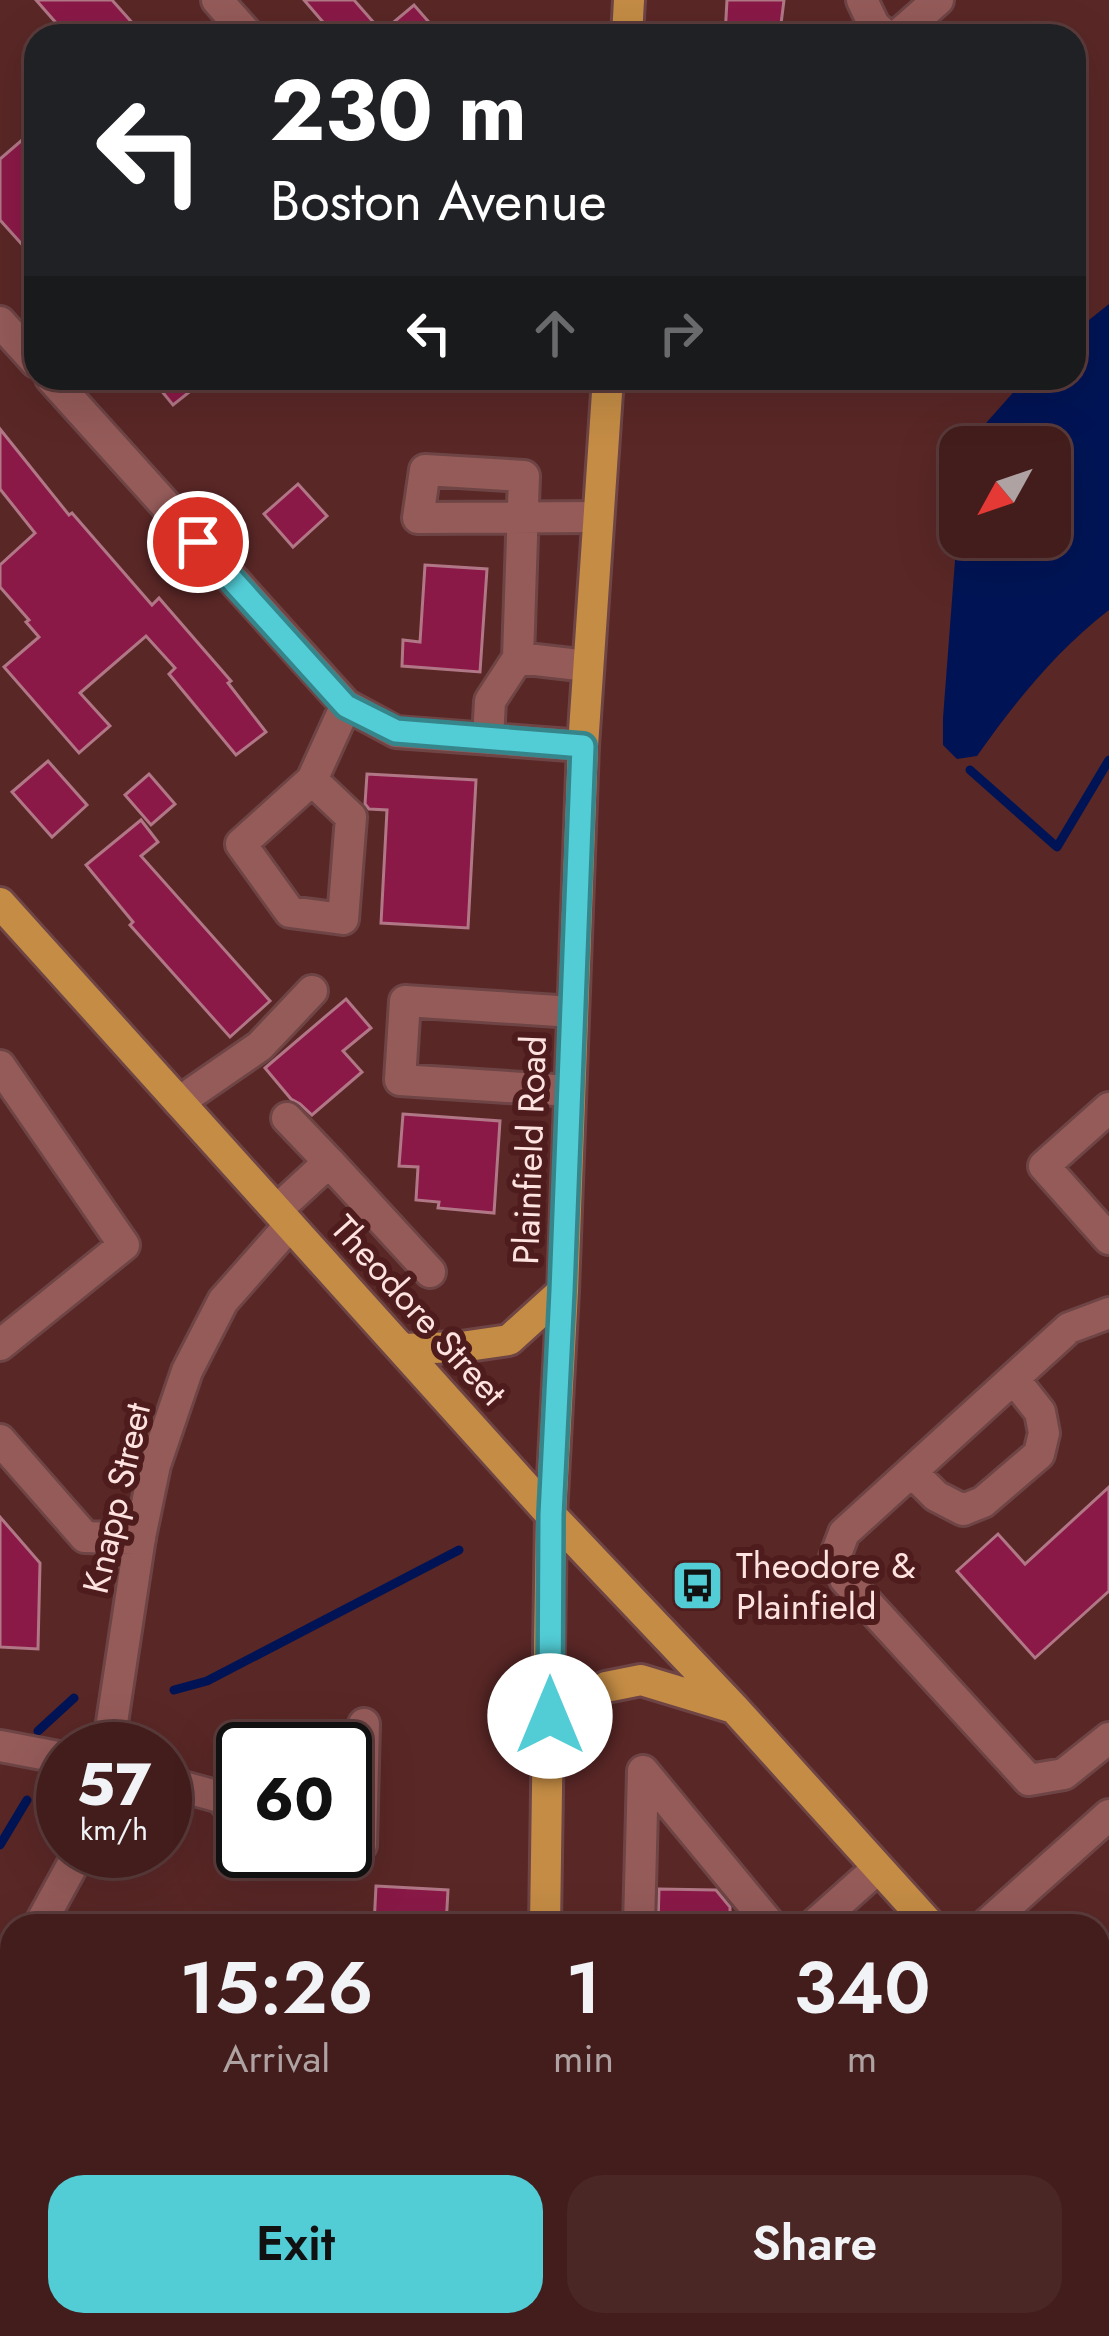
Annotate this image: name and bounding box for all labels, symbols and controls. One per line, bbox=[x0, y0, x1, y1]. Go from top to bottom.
text: 230 m bbox=[270, 50, 527, 172]
icon: left bbox=[72, 72, 228, 228]
text: Boston Avenue bbox=[270, 162, 607, 240]
icon: left bbox=[396, 300, 462, 366]
icon: ahead bbox=[522, 300, 588, 366]
icon: right bbox=[648, 300, 714, 366]
north arrow bbox=[939, 426, 1071, 558]
map controls bbox=[939, 426, 1071, 558]
pin bbox=[147, 491, 249, 593]
icon: arrive bbox=[165, 509, 231, 575]
street label: Plainfield Road bbox=[499, 1035, 559, 1265]
street label: Theodore Street bbox=[319, 1203, 519, 1417]
street label: Knapp Street bbox=[69, 1397, 163, 1599]
place label: Theodore & Plainfield bbox=[736, 1539, 915, 1632]
bus stop icon: Theodore & Plainfield bbox=[669, 1558, 725, 1614]
position arrow bbox=[487, 1653, 613, 1779]
speed limit sign: 60 bbox=[216, 1722, 372, 1878]
text: 57 bbox=[77, 1741, 151, 1828]
text: km/h bbox=[80, 1808, 148, 1851]
text: 15:26 bbox=[179, 1936, 374, 2040]
text: 1 bbox=[566, 1936, 601, 2040]
text: 340 bbox=[794, 1936, 931, 2040]
text: Arrival bbox=[223, 2030, 330, 2087]
text: min bbox=[553, 2030, 614, 2087]
text: m bbox=[847, 2030, 877, 2087]
button: Exit bbox=[48, 2175, 543, 2313]
button: Share bbox=[567, 2175, 1062, 2313]

